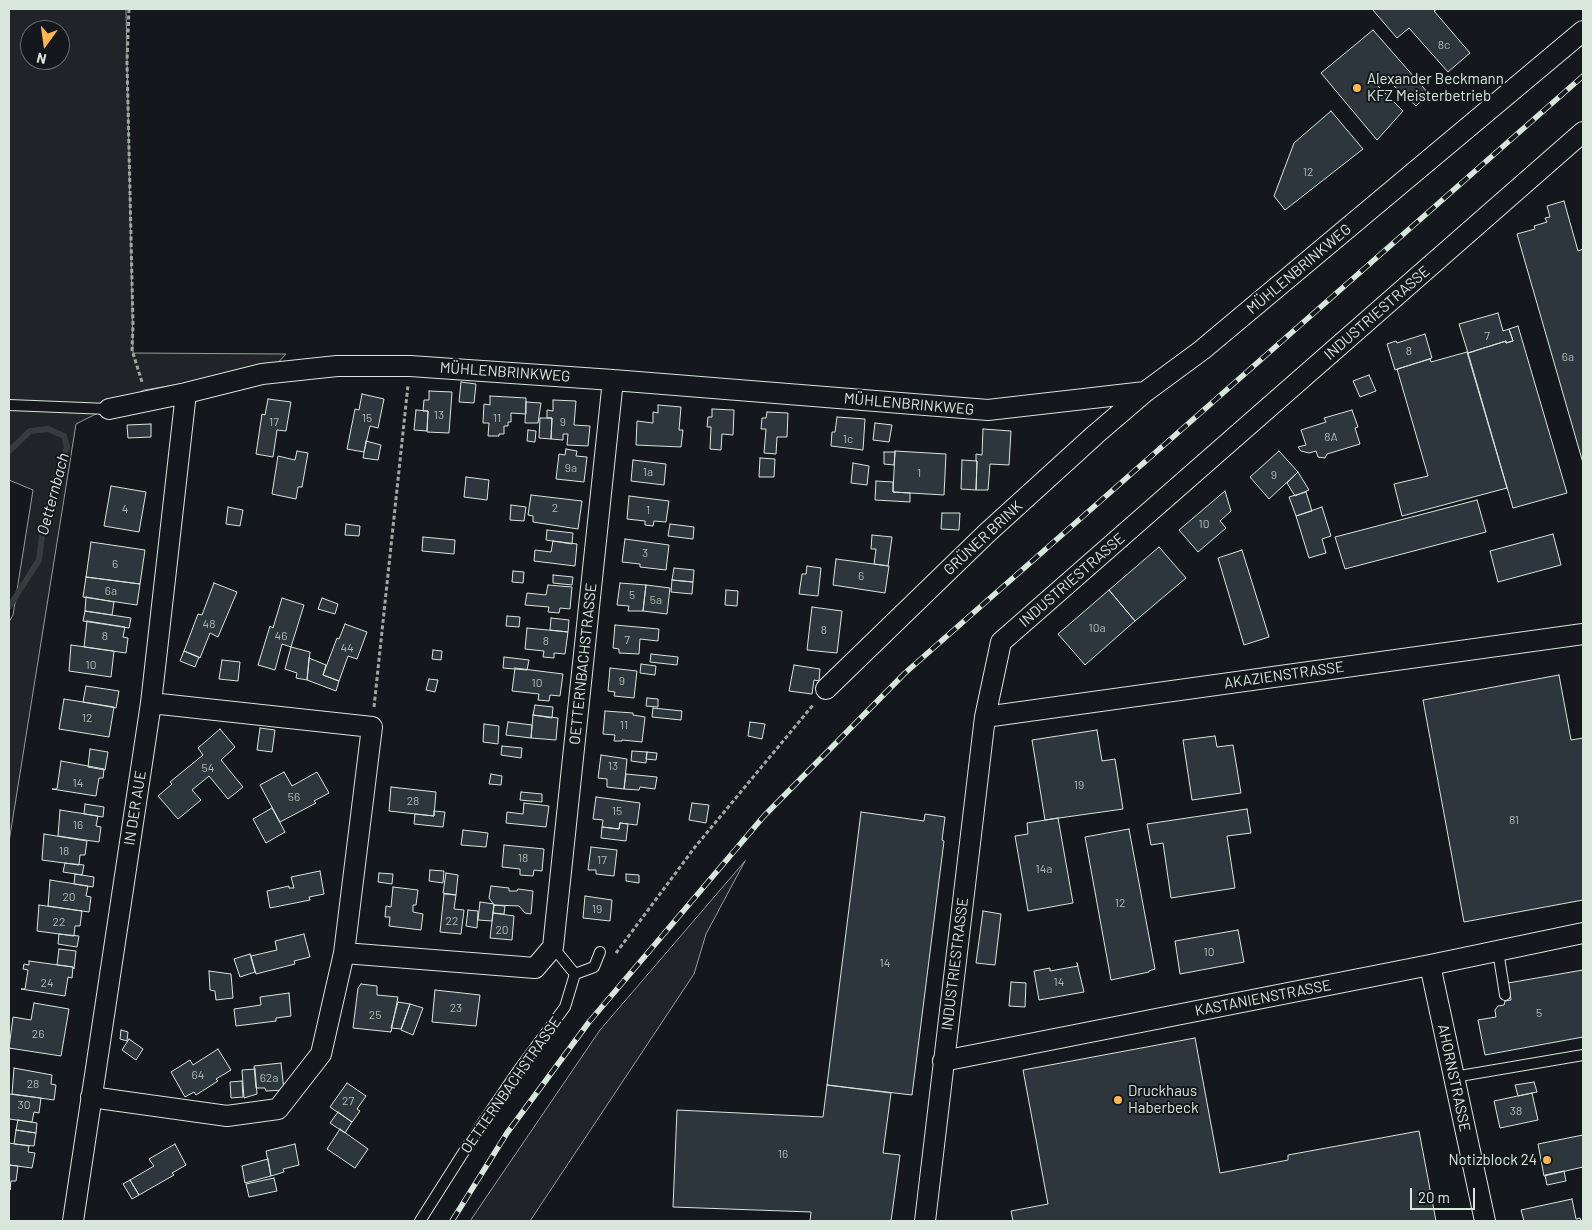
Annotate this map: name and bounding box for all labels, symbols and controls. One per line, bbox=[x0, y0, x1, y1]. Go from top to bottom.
north arrow bbox=[20, 20, 70, 70]
house number: 8c bbox=[1438, 38, 1450, 52]
text: N bbox=[35, 50, 48, 68]
place label: Alexander Beckmann KFZ Meisterbetrieb bbox=[1367, 70, 1504, 105]
marker: Alexander Beckmann KFZ Meisterbetrieb bbox=[1351, 82, 1363, 94]
house number: 12 bbox=[1303, 165, 1313, 179]
street label: MÜHLENBRINKWEG bbox=[1243, 220, 1355, 318]
street label: INDUSTRIESTRASSE bbox=[1321, 262, 1433, 364]
house number: 7 bbox=[1484, 329, 1490, 343]
house number: 8 bbox=[1406, 344, 1412, 358]
house number: 6a bbox=[1562, 350, 1574, 364]
street label: MÜHLENBRINKWEG bbox=[439, 358, 571, 386]
street label: MÜHLENBRINKWEG bbox=[843, 389, 975, 419]
house number: 13 bbox=[434, 408, 444, 422]
house number: 15 bbox=[362, 411, 372, 425]
house number: 11 bbox=[493, 411, 501, 425]
house number: 17 bbox=[269, 415, 279, 429]
house number: 9 bbox=[560, 415, 566, 429]
house number: 8A bbox=[1324, 430, 1338, 444]
house number: 1c bbox=[843, 432, 853, 446]
water label: Oetternbach bbox=[33, 451, 73, 537]
house number: 9a bbox=[565, 461, 577, 475]
house number: 1a bbox=[643, 465, 653, 479]
house number: 1 bbox=[917, 466, 921, 480]
house number: 9 bbox=[1271, 468, 1277, 482]
street label: GRÜNER BRINK bbox=[940, 497, 1026, 579]
house number: 2 bbox=[552, 501, 558, 515]
house number: 4 bbox=[122, 502, 128, 516]
house number: 1 bbox=[646, 503, 650, 517]
house number: 10 bbox=[1199, 517, 1209, 531]
street label: INDUSTRIESTRASSE bbox=[1016, 529, 1128, 631]
house number: 3 bbox=[642, 546, 648, 560]
house number: 6 bbox=[112, 557, 118, 571]
house number: 6 bbox=[858, 569, 864, 583]
street label: OETTERNBACHSTRASSE bbox=[566, 582, 600, 746]
house number: 6a bbox=[105, 584, 117, 598]
house number: 5 bbox=[629, 588, 635, 602]
house number: 5a bbox=[650, 593, 662, 607]
house number: 48 bbox=[203, 617, 215, 631]
house number: 10a bbox=[1088, 621, 1106, 635]
house number: 8 bbox=[821, 623, 827, 637]
house number: 8 bbox=[102, 629, 108, 643]
house number: 46 bbox=[275, 629, 287, 643]
house number: 7 bbox=[624, 633, 630, 647]
house number: 8 bbox=[543, 634, 549, 648]
house number: 44 bbox=[340, 641, 354, 655]
house number: 10 bbox=[86, 658, 96, 672]
street label: AKAZIENSTRASSE bbox=[1223, 658, 1345, 692]
house number: 9 bbox=[619, 674, 625, 688]
house number: 10 bbox=[532, 676, 542, 690]
house number: 12 bbox=[82, 711, 92, 725]
house number: 11 bbox=[620, 718, 628, 732]
house number: 13 bbox=[608, 759, 618, 773]
house number: 54 bbox=[202, 761, 214, 775]
street label: IN DER AUE bbox=[120, 769, 150, 847]
house number: 14 bbox=[73, 776, 83, 790]
house number: 19 bbox=[1074, 778, 1084, 792]
house number: 56 bbox=[288, 790, 300, 804]
house number: 28 bbox=[407, 794, 419, 808]
house number: 15 bbox=[612, 804, 622, 818]
house number: 81 bbox=[1509, 813, 1519, 827]
house number: 16 bbox=[73, 818, 83, 832]
house number: 18 bbox=[59, 844, 69, 858]
house number: 18 bbox=[518, 851, 528, 865]
house number: 17 bbox=[597, 853, 607, 867]
house number: 14a bbox=[1036, 862, 1052, 876]
house number: 20 bbox=[62, 890, 76, 904]
house number: 12 bbox=[1115, 896, 1125, 910]
street label: INDUSTRIESTRASSE bbox=[938, 897, 972, 1031]
house number: 19 bbox=[592, 902, 602, 916]
house number: 22 bbox=[446, 914, 458, 928]
house number: 22 bbox=[53, 915, 65, 929]
house number: 20 bbox=[495, 923, 509, 937]
house number: 10 bbox=[1204, 945, 1214, 959]
house number: 14 bbox=[880, 956, 890, 970]
house number: 14 bbox=[1054, 975, 1064, 989]
house number: 24 bbox=[40, 976, 54, 990]
street label: KASTANIENSTRASSE bbox=[1193, 976, 1333, 1020]
house number: 23 bbox=[450, 1001, 462, 1015]
house number: 5 bbox=[1536, 1006, 1542, 1020]
house number: 25 bbox=[369, 1008, 381, 1022]
street label: OETTERNBACHSTRASSE bbox=[457, 1013, 565, 1157]
street label: AHORNSTRASSE bbox=[1434, 1023, 1474, 1133]
house number: 26 bbox=[32, 1027, 44, 1041]
house number: 64 bbox=[192, 1068, 204, 1082]
house number: 62a bbox=[260, 1071, 278, 1085]
house number: 28 bbox=[27, 1077, 39, 1091]
place label: Druckhaus Haberbeck bbox=[1128, 1082, 1198, 1117]
house number: 27 bbox=[342, 1094, 354, 1108]
marker: Druckhaus Haberbeck bbox=[1112, 1094, 1124, 1106]
house number: 30 bbox=[18, 1098, 30, 1112]
house number: 38 bbox=[1510, 1104, 1522, 1118]
house number: 16 bbox=[778, 1147, 788, 1161]
place label: Notizblock 24 bbox=[1448, 1151, 1537, 1169]
marker: Notizblock 24 bbox=[1541, 1154, 1553, 1166]
scale bar bbox=[1412, 1178, 1477, 1210]
text: 20 m bbox=[1418, 1188, 1450, 1206]

